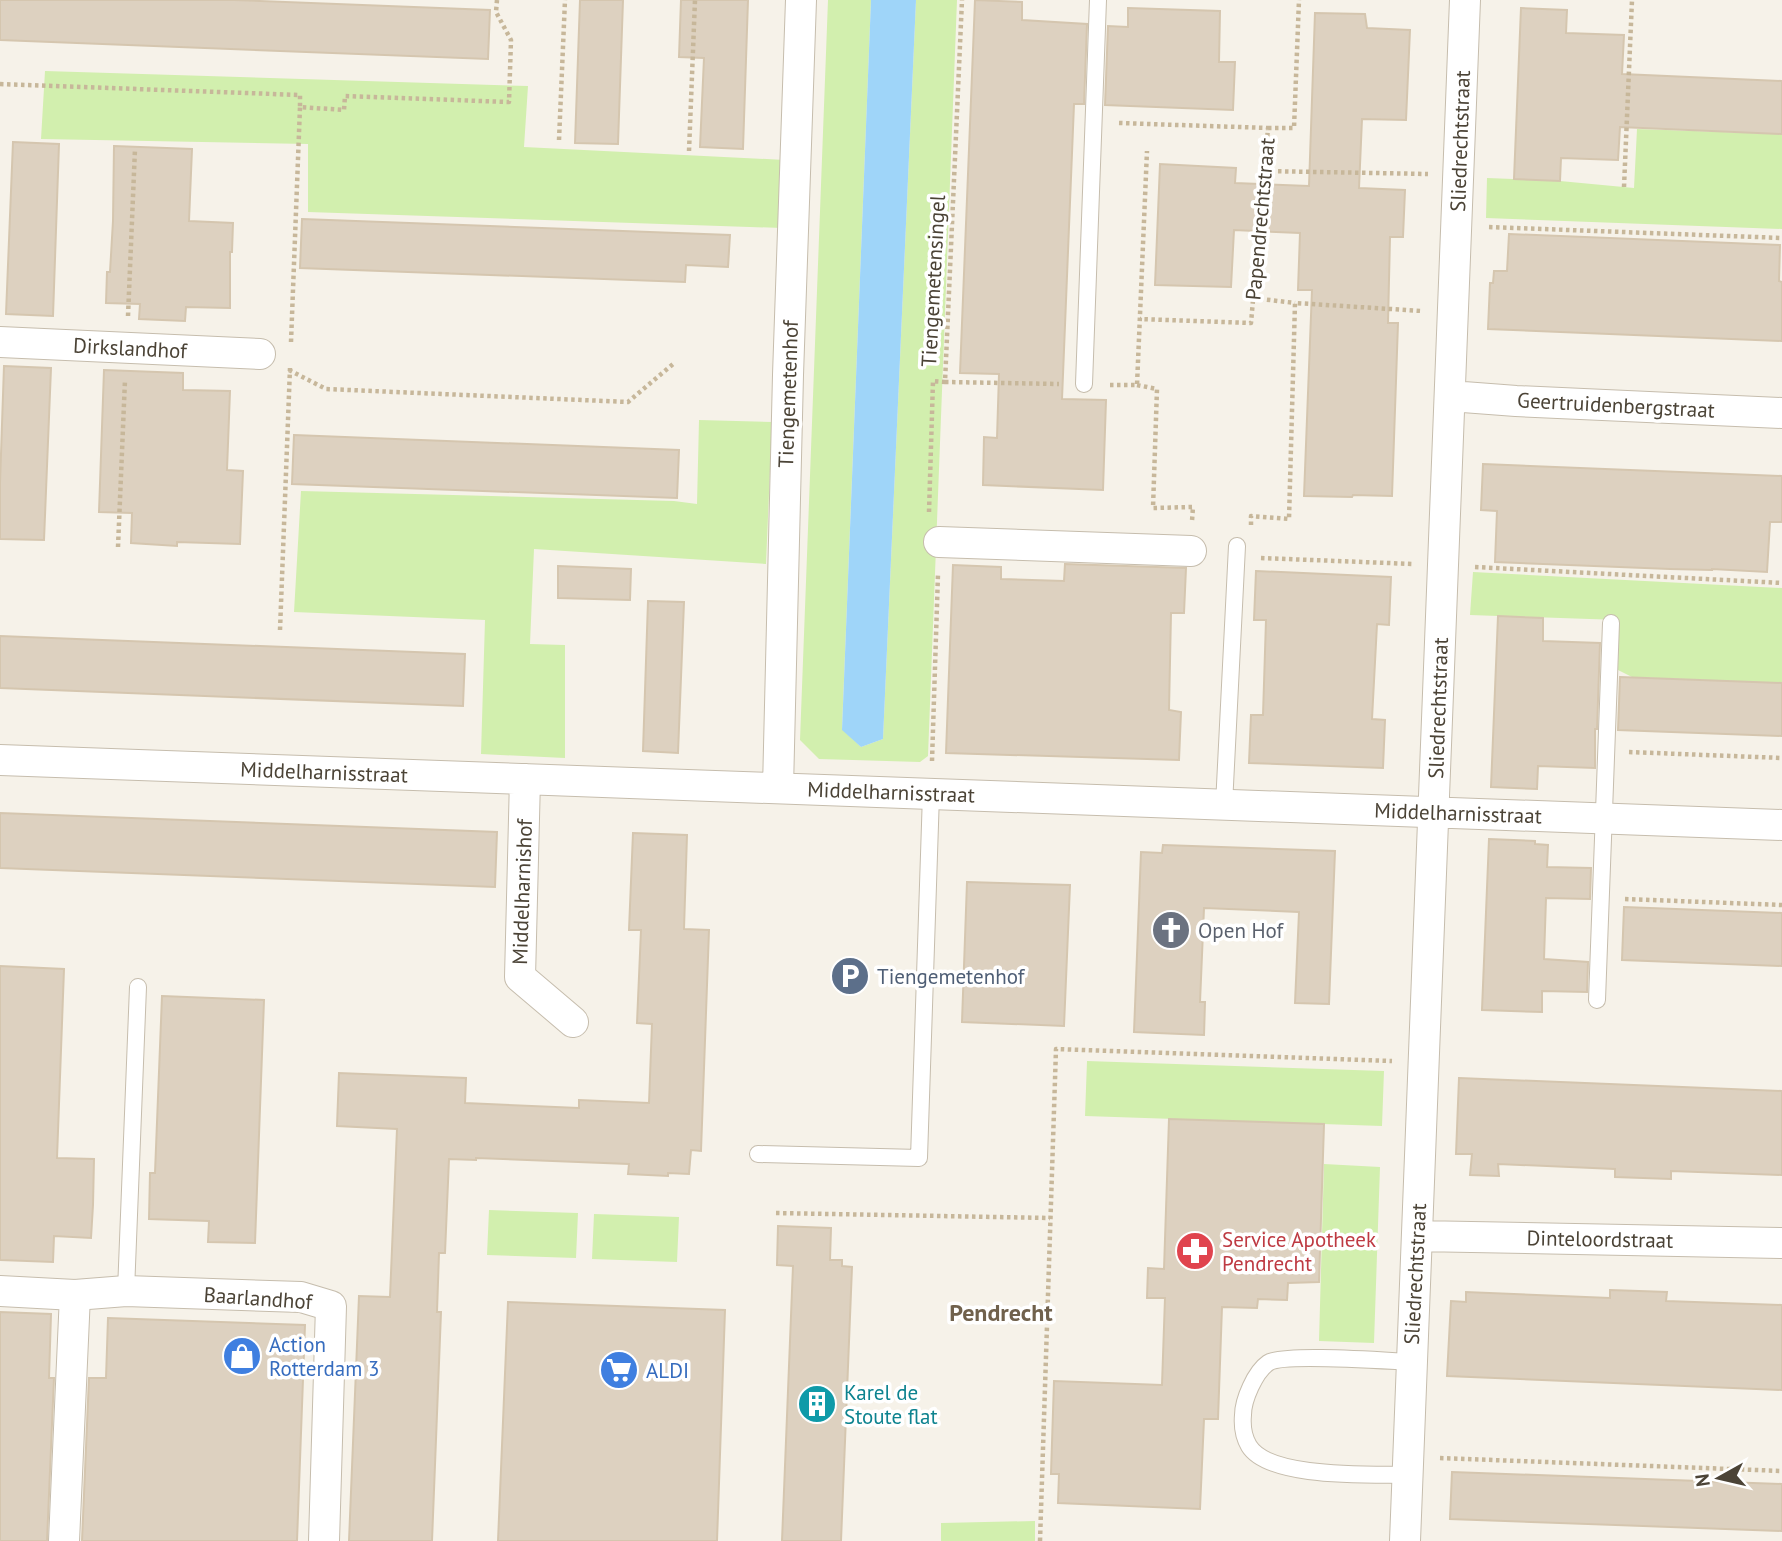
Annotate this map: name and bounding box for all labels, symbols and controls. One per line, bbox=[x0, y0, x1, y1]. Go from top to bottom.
street label: Sliedrechtstraat bbox=[1444, 70, 1476, 212]
street label: Papendrechtstraat bbox=[1239, 137, 1281, 301]
street label: Tiengemetensingel bbox=[915, 194, 951, 368]
street label: Tiengemetenhof bbox=[772, 319, 804, 468]
street label: Dirkslandhof bbox=[72, 332, 189, 365]
street label: Geertruidenbergstraat bbox=[1516, 386, 1716, 424]
street label: Sliedrechtstraat bbox=[1422, 637, 1454, 779]
street label: Middelharnisstraat bbox=[240, 756, 408, 788]
street label: Middelharnisstraat bbox=[807, 776, 975, 808]
street label: Middelharnisstraat bbox=[1374, 797, 1542, 829]
street label: Middelharnishof bbox=[506, 817, 538, 965]
church icon: Open Hof bbox=[1150, 909, 1192, 951]
place label: Open Hof bbox=[1198, 917, 1285, 944]
parking icon: Tiengemetenhof bbox=[829, 955, 871, 997]
place label: Tiengemetenhof bbox=[877, 963, 1026, 990]
street label: Sliedrechtstraat bbox=[1398, 1203, 1432, 1345]
street label: Dinteloordstraat bbox=[1527, 1224, 1673, 1254]
place label: Service Apotheek Pendrecht bbox=[1222, 1226, 1376, 1277]
pharmacy icon: Service Apotheek Pendrecht bbox=[1174, 1230, 1216, 1272]
street label: Baarlandhof bbox=[203, 1281, 314, 1315]
district label: Pendrecht bbox=[949, 1297, 1053, 1328]
place label: Action Rotterdam 3 bbox=[269, 1331, 379, 1382]
shop icon: Action Rotterdam 3 bbox=[221, 1335, 263, 1377]
supermarket icon: ALDI bbox=[598, 1349, 640, 1391]
place label: ALDI bbox=[646, 1357, 689, 1384]
place label: Karel de Stoute flat bbox=[844, 1379, 938, 1430]
building icon: Karel de Stoute flat bbox=[796, 1383, 838, 1425]
north arrow bbox=[1684, 1443, 1754, 1513]
text: N bbox=[1689, 1473, 1715, 1488]

